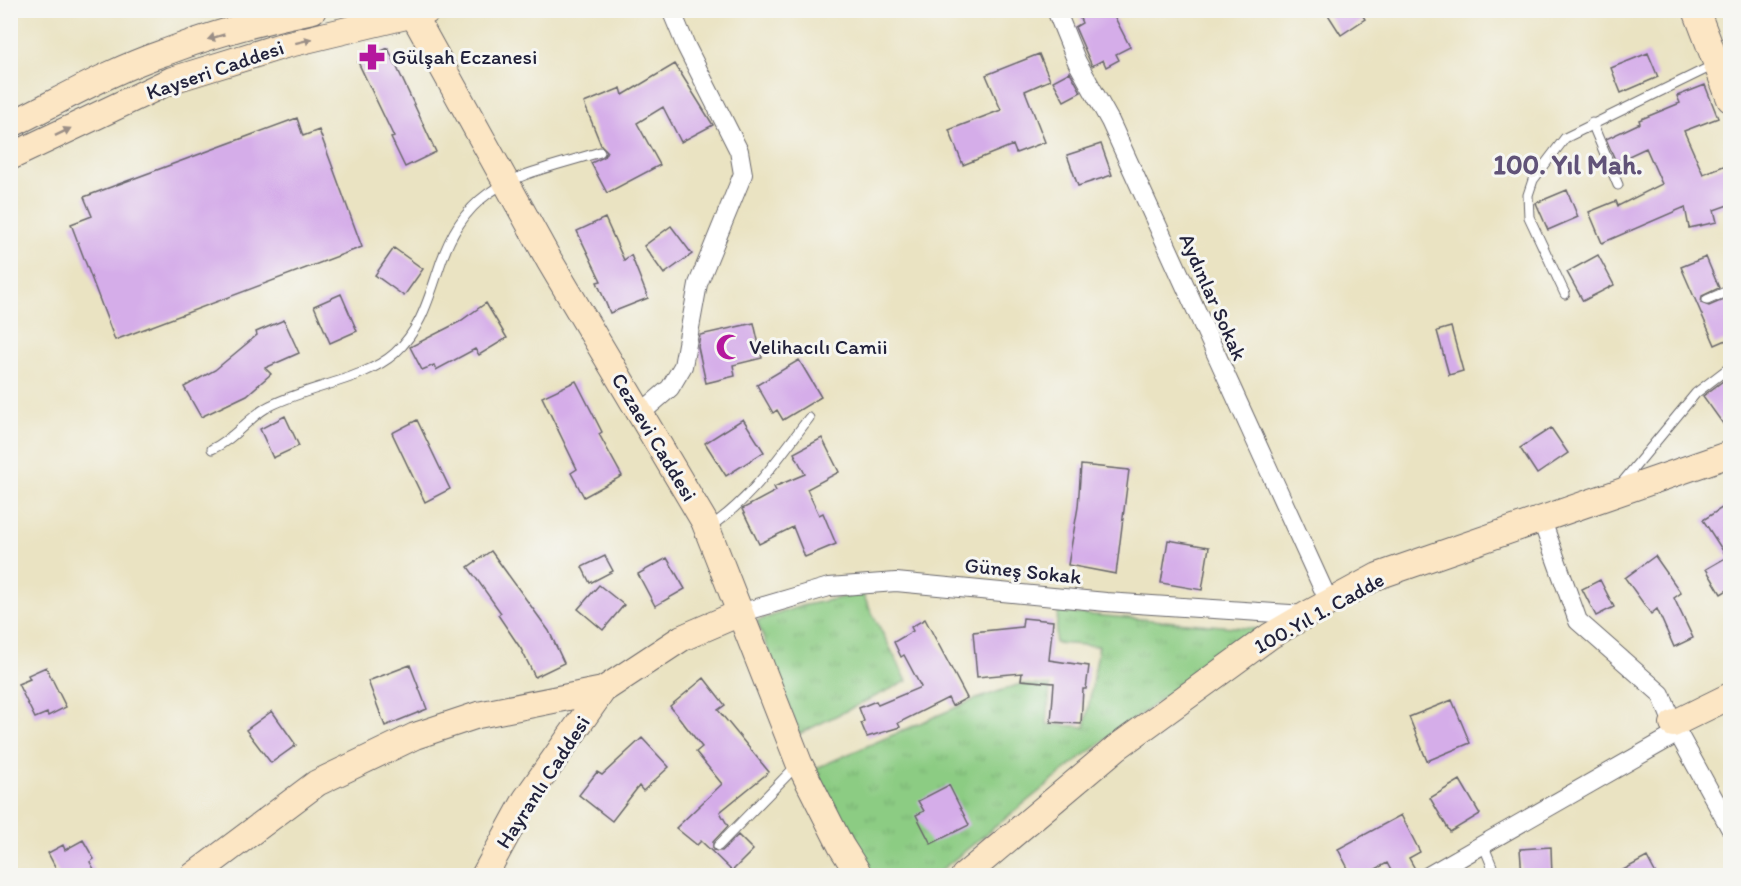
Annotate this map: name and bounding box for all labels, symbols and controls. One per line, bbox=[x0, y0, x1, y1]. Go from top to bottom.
one-way arrow bbox=[207, 32, 225, 42]
street label: Kayseri Caddesi bbox=[143, 34, 287, 105]
one-way arrow bbox=[295, 35, 313, 45]
pharmacy icon: Gülşah Eczanesi bbox=[357, 42, 387, 72]
place label: Gülşah Eczanesi bbox=[392, 44, 537, 69]
one-way arrow bbox=[55, 127, 72, 136]
district label: 100. Yıl Mah. bbox=[1493, 148, 1643, 181]
street label: Aydınlar Sokak bbox=[1174, 229, 1253, 364]
mosque icon: Velihacılı Camii bbox=[714, 332, 744, 362]
place label: Velihacılı Camii bbox=[749, 334, 888, 359]
street label: Cezaevi Caddesi bbox=[606, 368, 703, 505]
street label: Güneş Sokak bbox=[964, 552, 1083, 589]
street label: 100.Yıl 1. Cadde bbox=[1249, 566, 1388, 659]
street label: Hayranlı Caddesi bbox=[490, 711, 595, 853]

